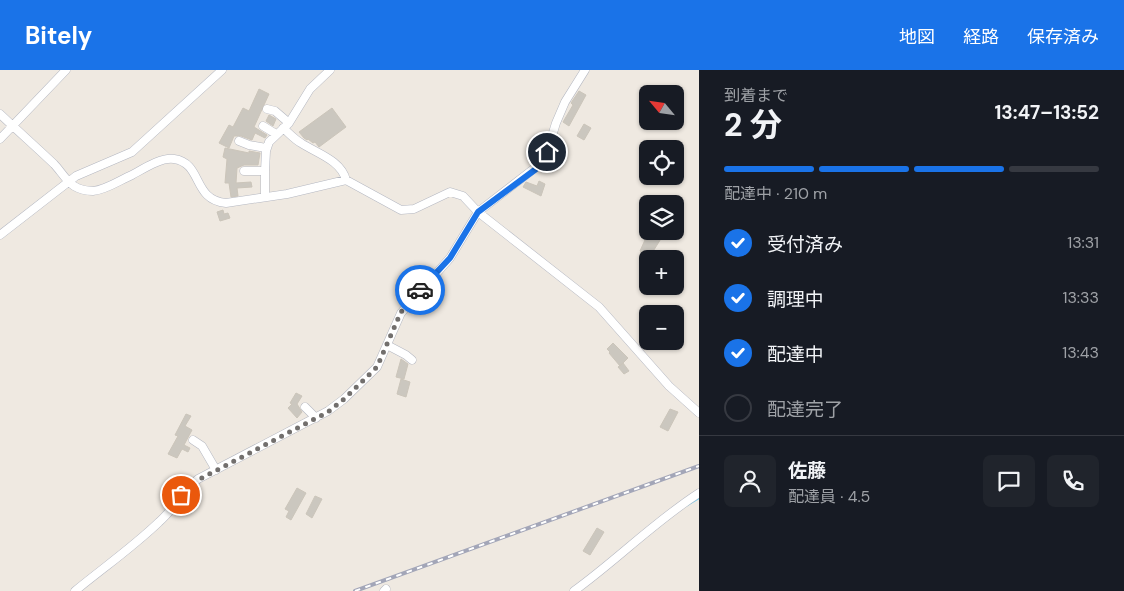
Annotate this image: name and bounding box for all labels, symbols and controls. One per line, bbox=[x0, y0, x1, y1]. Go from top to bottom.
text: Bitely bbox=[25, 20, 92, 51]
text: 地図 bbox=[899, 25, 935, 49]
text: 経路 bbox=[963, 25, 999, 49]
text: 保存済み bbox=[1027, 25, 1099, 49]
north arrow bbox=[639, 85, 684, 130]
map controls bbox=[639, 85, 684, 350]
text: 到着まで bbox=[724, 85, 788, 106]
text: 13:47–13:52 bbox=[994, 100, 1099, 125]
text: 2 分 bbox=[724, 104, 782, 146]
pin bbox=[526, 131, 568, 173]
icon: home bbox=[533, 138, 561, 166]
button: locate bbox=[639, 140, 684, 185]
text: 配達中 · 210 m bbox=[724, 183, 827, 204]
button: layers bbox=[639, 195, 684, 240]
icon: check bbox=[724, 229, 752, 257]
text: 受付済み bbox=[767, 232, 843, 257]
text: 13:31 bbox=[1067, 232, 1099, 253]
button: + bbox=[639, 250, 684, 295]
courier bbox=[395, 265, 445, 315]
icon: car bbox=[406, 276, 434, 304]
icon: check bbox=[724, 284, 752, 312]
text: 調理中 bbox=[767, 287, 824, 312]
text: 13:33 bbox=[1062, 287, 1099, 308]
button: − bbox=[639, 305, 684, 350]
icon: check bbox=[724, 339, 752, 367]
text: 配達中 bbox=[767, 342, 824, 367]
text: 13:43 bbox=[1062, 342, 1099, 363]
text: 配達完了 bbox=[767, 397, 843, 422]
button: person bbox=[724, 455, 776, 507]
button: chat bbox=[983, 455, 1035, 507]
button: phone bbox=[1047, 455, 1099, 507]
text: 佐藤 bbox=[788, 458, 826, 483]
pin bbox=[160, 474, 202, 516]
icon: bag bbox=[167, 481, 195, 509]
text: 配達員 · 4.5 bbox=[788, 486, 870, 507]

